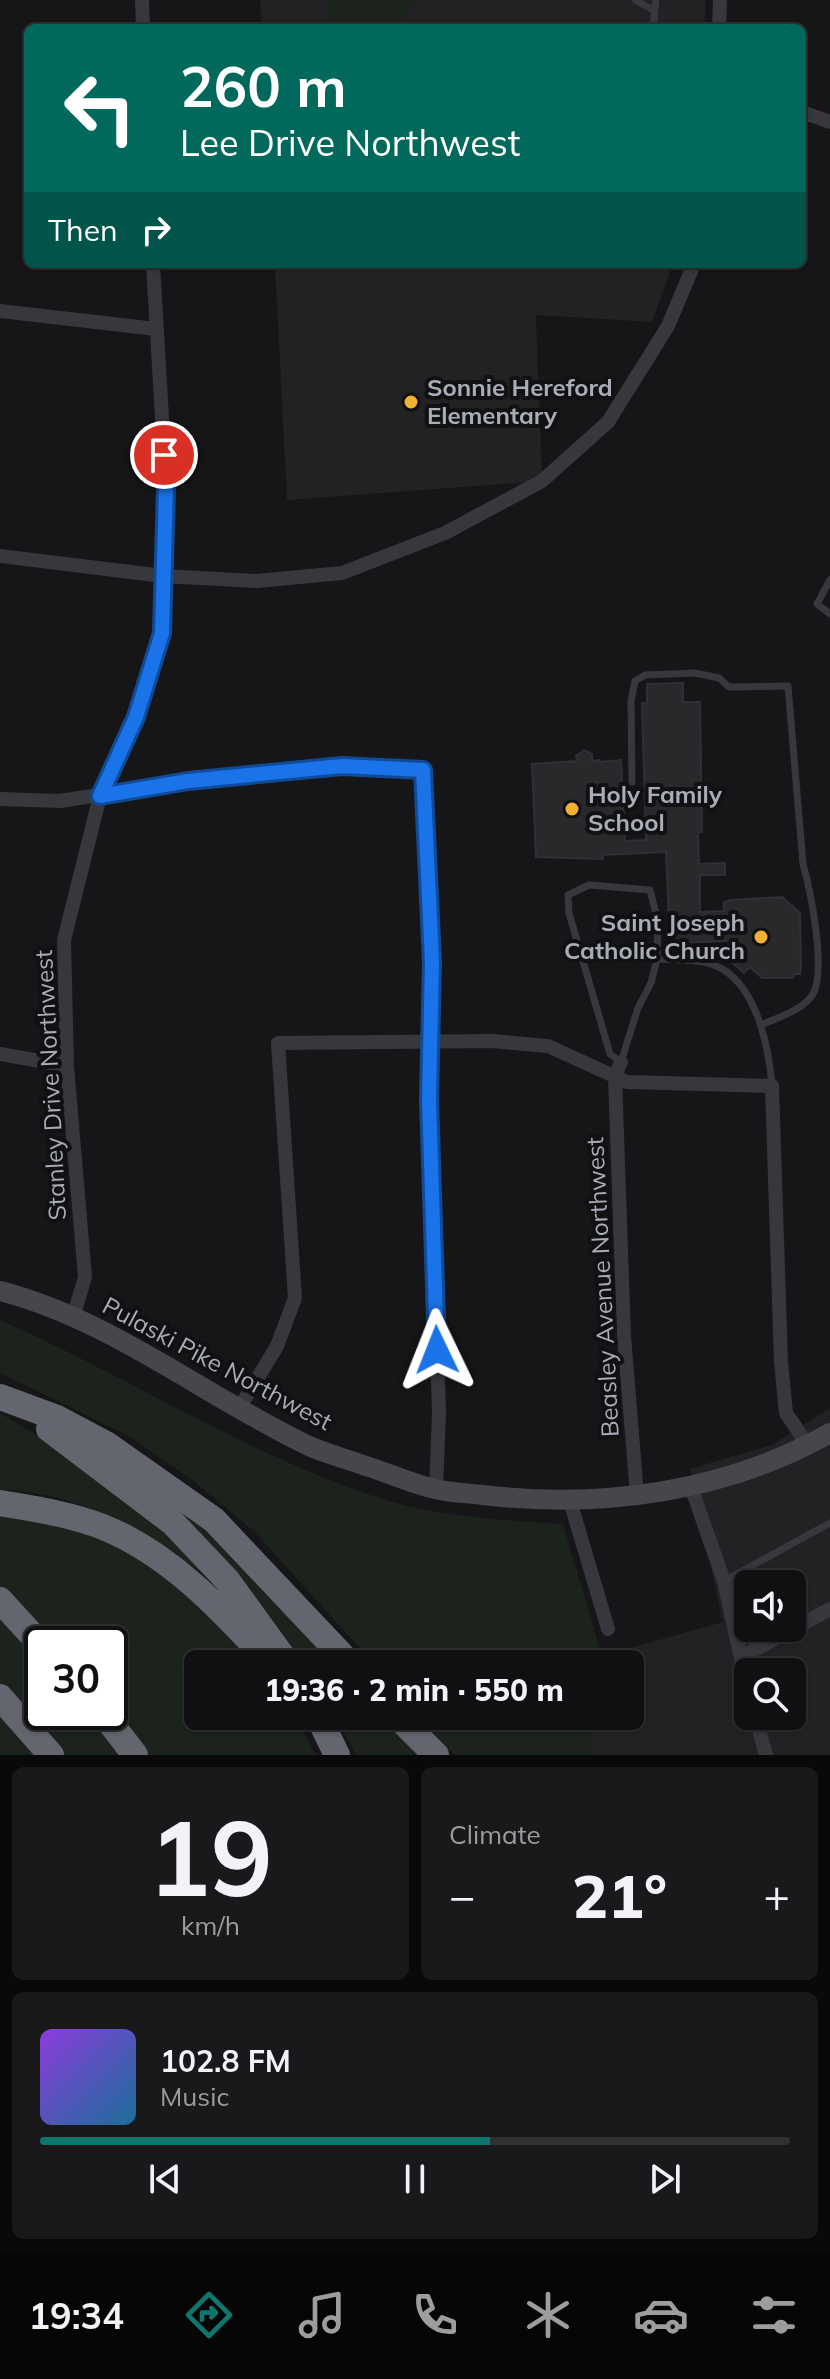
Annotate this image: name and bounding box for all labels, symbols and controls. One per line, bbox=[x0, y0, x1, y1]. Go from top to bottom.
text: 260 m bbox=[180, 51, 347, 121]
icon: left bbox=[48, 56, 152, 160]
text: Lee Drive Northwest bbox=[180, 120, 520, 165]
icon: right bbox=[134, 208, 178, 252]
text: Then bbox=[48, 211, 118, 249]
place label: Sonnie Hereford Elementary bbox=[427, 372, 613, 430]
marker: Sonnie Hereford Elementary bbox=[402, 393, 420, 411]
pin bbox=[130, 421, 198, 489]
icon: arrive bbox=[142, 433, 186, 477]
place label: Holy Family School bbox=[588, 779, 723, 837]
marker: Holy Family School bbox=[563, 800, 581, 818]
place label: Saint Joseph Catholic Church bbox=[564, 907, 745, 965]
marker: Saint Joseph Catholic Church bbox=[752, 928, 770, 946]
street label: Stanley Drive Northwest bbox=[28, 949, 72, 1221]
street label: Beasley Avenue Northwest bbox=[579, 1136, 625, 1438]
street label: Pulaski Pike Northwest bbox=[98, 1290, 337, 1436]
position arrow bbox=[395, 1308, 479, 1392]
map controls bbox=[734, 1570, 806, 1730]
button: sound bbox=[734, 1570, 806, 1642]
speed limit sign: 30 bbox=[24, 1626, 128, 1730]
button: search bbox=[734, 1658, 806, 1730]
text: 19:36 · 2 min · 550 m bbox=[264, 1671, 564, 1709]
text: 19 bbox=[148, 1791, 273, 1922]
text: Climate bbox=[449, 1818, 541, 1851]
text: 21° bbox=[572, 1858, 667, 1933]
text: − bbox=[449, 1868, 475, 1923]
text: + bbox=[764, 1868, 790, 1923]
text: km/h bbox=[181, 1909, 240, 1942]
text: 102.8 FM bbox=[160, 2042, 291, 2080]
text: Music bbox=[160, 2080, 229, 2113]
icon: previous bbox=[143, 2157, 187, 2201]
icon: pause bbox=[393, 2157, 437, 2201]
icon: next bbox=[643, 2157, 687, 2201]
icon: directions bbox=[181, 2287, 237, 2343]
icon: music bbox=[294, 2287, 350, 2343]
icon: phone bbox=[407, 2287, 463, 2343]
icon: climate bbox=[520, 2287, 576, 2343]
icon: car bbox=[633, 2287, 689, 2343]
icon: filters bbox=[746, 2287, 802, 2343]
text: 19:34 bbox=[28, 2293, 124, 2338]

